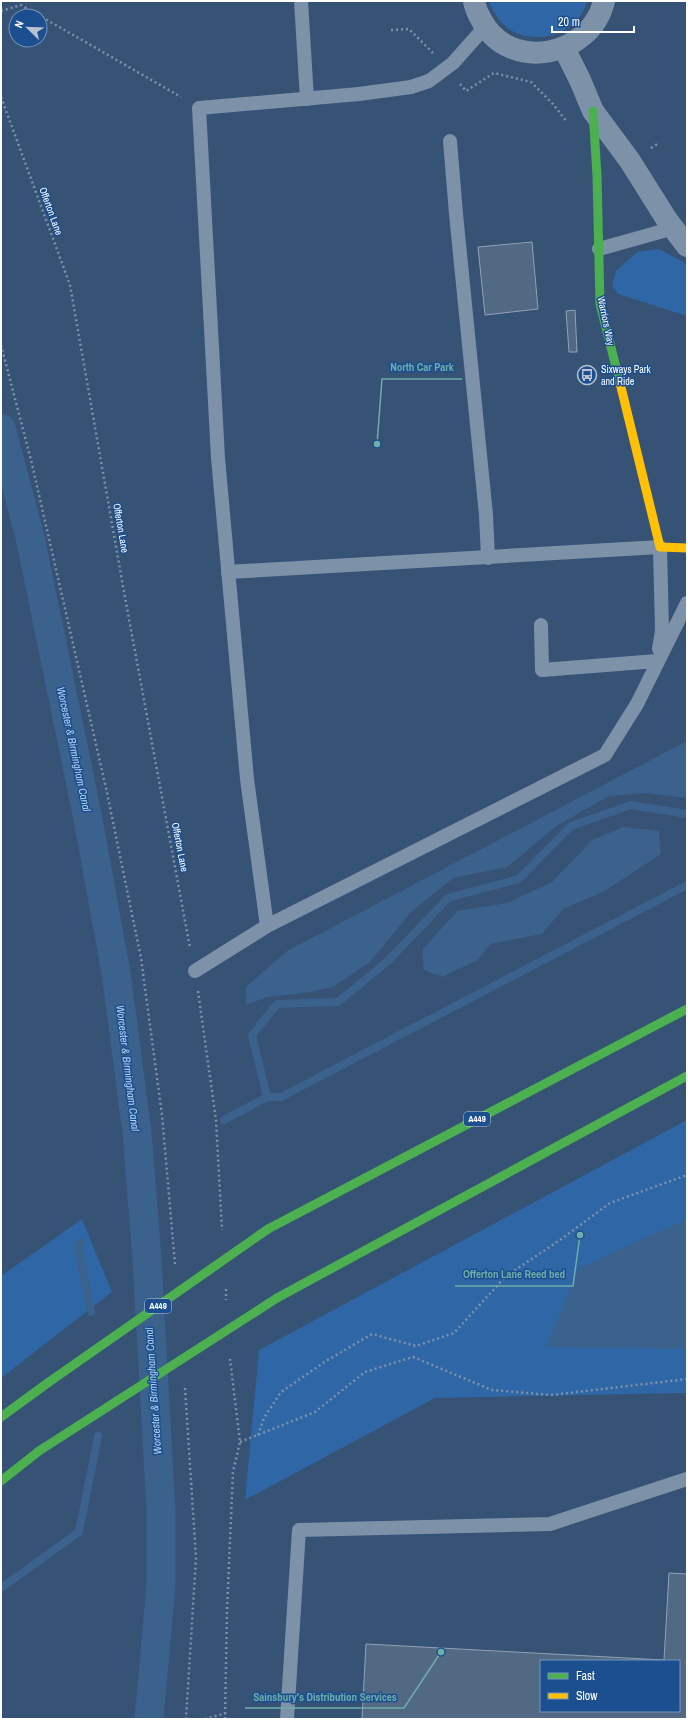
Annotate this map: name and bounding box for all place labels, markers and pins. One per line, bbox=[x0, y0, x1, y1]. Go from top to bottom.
callout: North Car Park bbox=[382, 356, 462, 379]
place label: Sixways Park and Ride bbox=[601, 363, 652, 388]
bus stop icon: Sixways Park and Ride bbox=[576, 364, 598, 386]
callout: Offerton Lane Reed bed bbox=[455, 1263, 573, 1286]
callout: Sainsbury's Distribution Services bbox=[245, 1685, 404, 1708]

